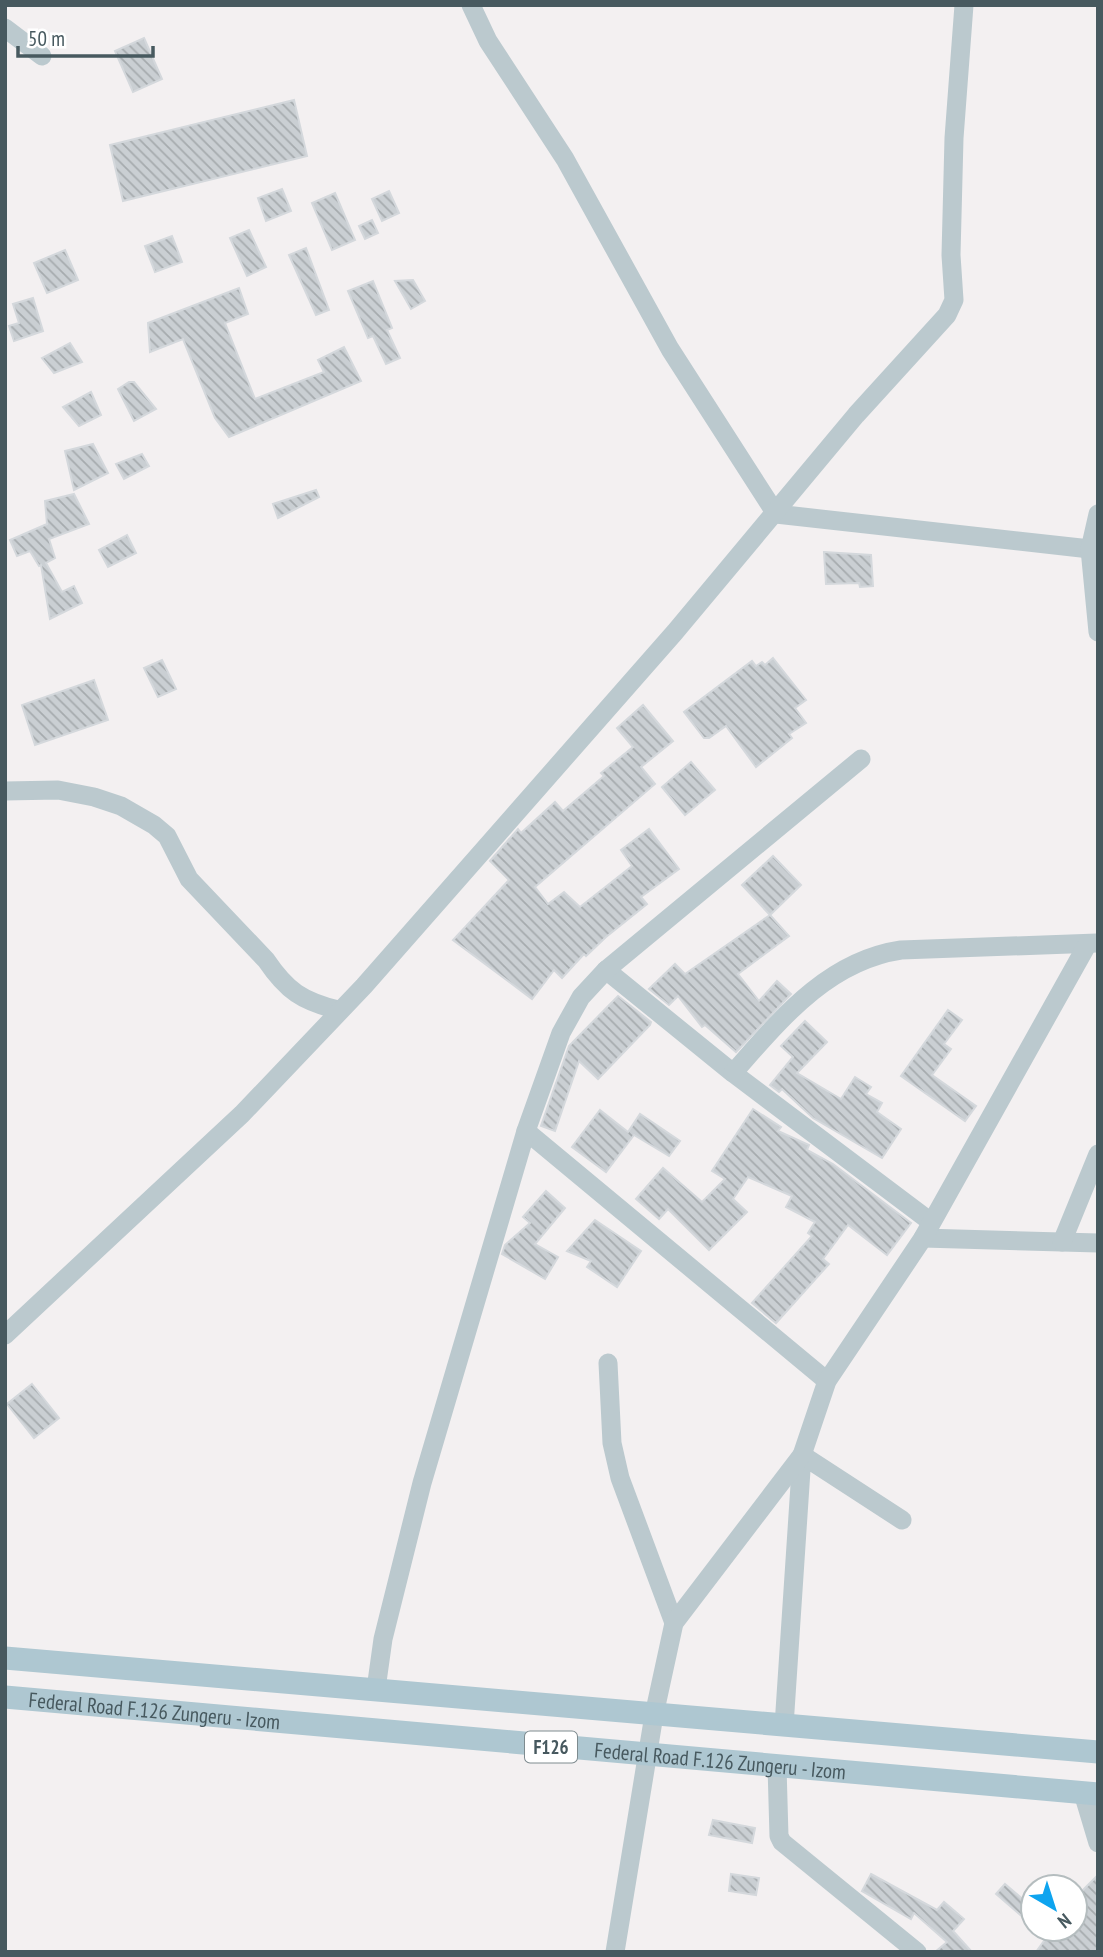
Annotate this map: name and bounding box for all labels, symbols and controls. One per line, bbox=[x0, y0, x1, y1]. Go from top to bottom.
scale bar bbox=[18, 14, 152, 58]
text: 50 m bbox=[28, 25, 65, 52]
street label: Federal Road F.126 Zungeru - Izom bbox=[28, 1686, 281, 1735]
road number: F126 bbox=[525, 1732, 577, 1763]
street label: Federal Road F.126 Zungeru - Izom bbox=[593, 1736, 847, 1785]
north arrow bbox=[1019, 1873, 1089, 1943]
text: N bbox=[1053, 1909, 1076, 1934]

